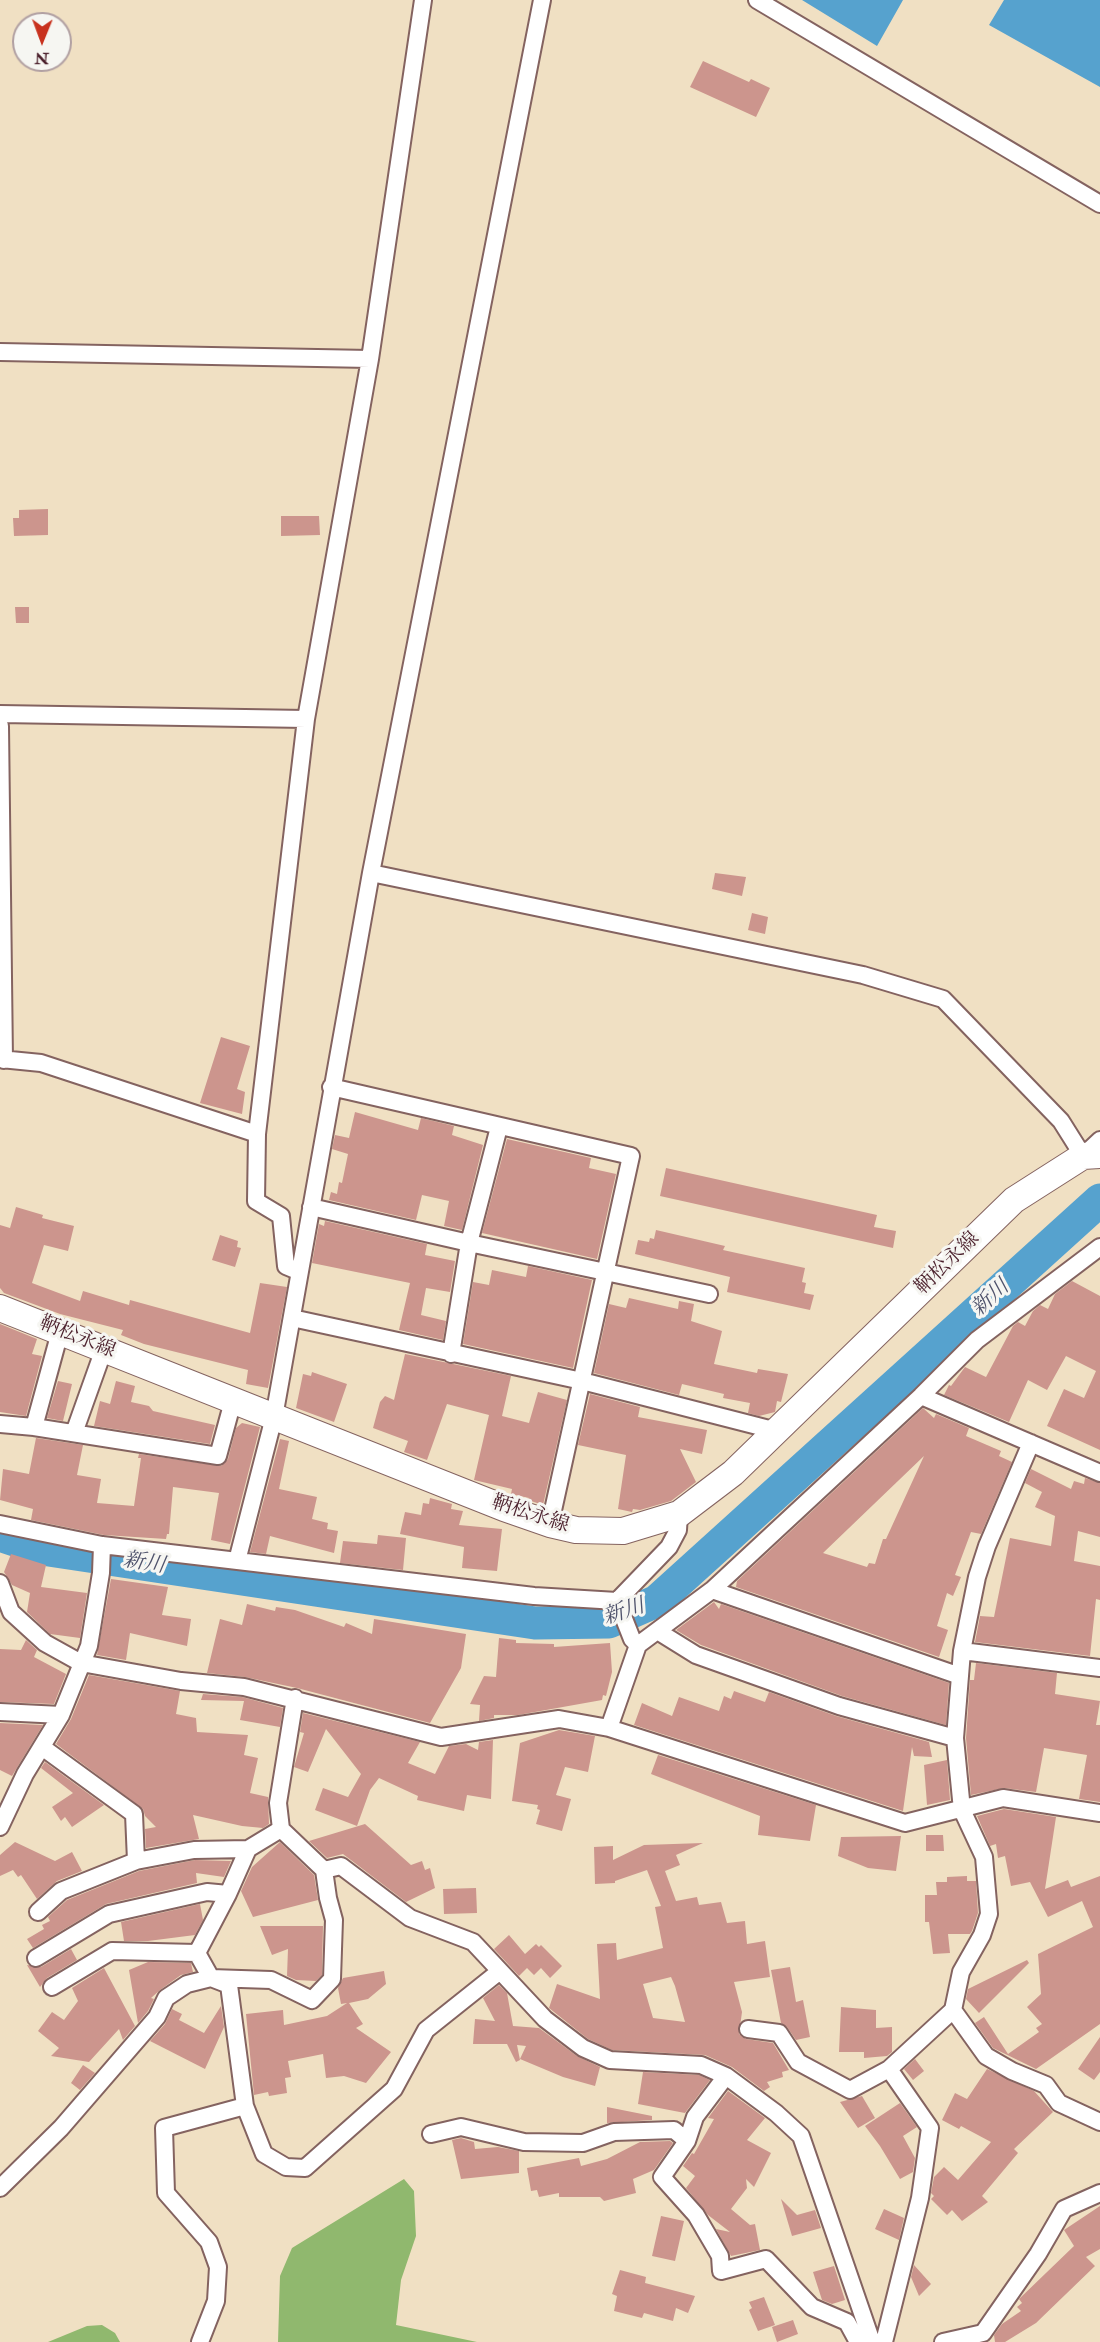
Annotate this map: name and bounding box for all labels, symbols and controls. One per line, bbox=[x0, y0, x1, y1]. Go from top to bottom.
north arrow bbox=[12, 12, 72, 72]
text: N bbox=[34, 48, 49, 68]
street label: 鞆松永線 bbox=[911, 1228, 985, 1300]
water label: 新川 bbox=[967, 1276, 1015, 1322]
street label: 鞆松永線 bbox=[35, 1312, 119, 1364]
street label: 鞆松永線 bbox=[488, 1491, 572, 1539]
water label: 新川 bbox=[121, 1548, 167, 1580]
water label: 新川 bbox=[600, 1595, 648, 1631]

